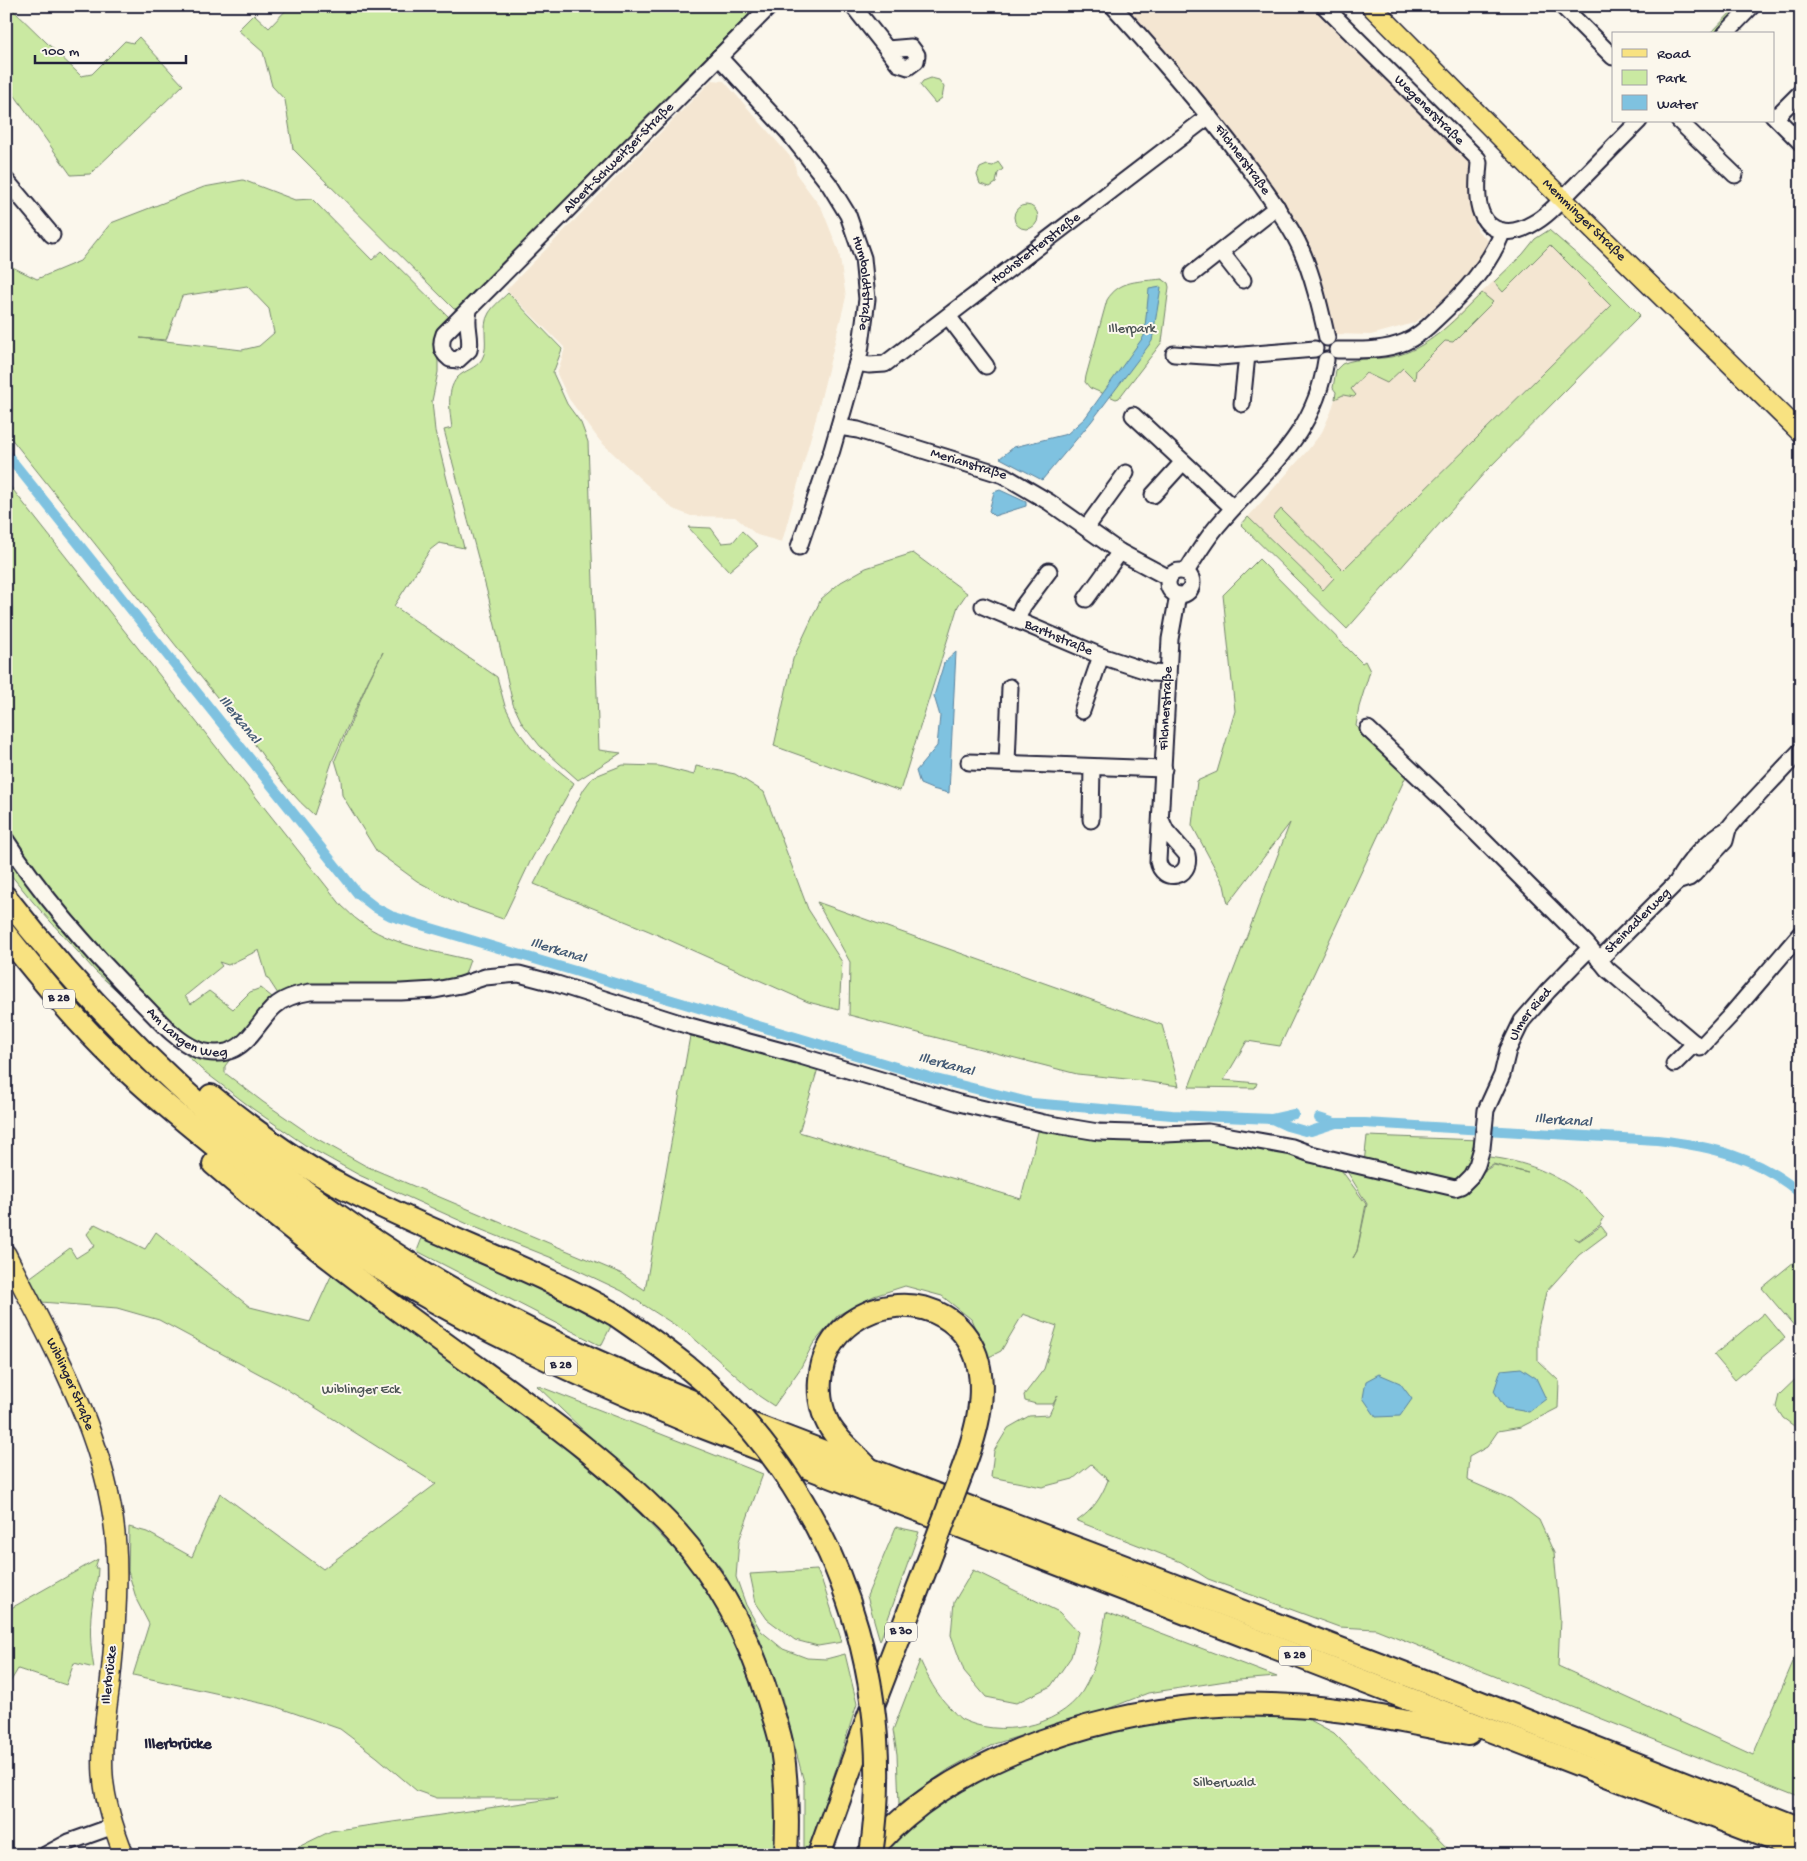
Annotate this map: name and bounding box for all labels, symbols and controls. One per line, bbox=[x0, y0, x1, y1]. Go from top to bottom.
scale bar bbox=[35, 32, 186, 64]
legend bbox=[1612, 32, 1774, 122]
text: 100 m bbox=[41, 43, 80, 61]
text: Road bbox=[1657, 46, 1691, 64]
text: Park bbox=[1656, 70, 1687, 88]
street label: Wegenerstraße bbox=[1390, 72, 1468, 150]
text: Water bbox=[1657, 96, 1699, 114]
street label: Albert-Schweitzer-Straße bbox=[560, 98, 678, 217]
street label: Filchnerstraße bbox=[1210, 120, 1274, 199]
street label: Memminger Straße bbox=[1538, 175, 1630, 266]
street label: Hochstetterstraße bbox=[987, 208, 1085, 288]
street label: Humboldtstraße bbox=[847, 234, 876, 332]
park label: Illerpark bbox=[1108, 321, 1158, 338]
street label: Merianstraße bbox=[928, 445, 1009, 484]
street label: Barthstraße bbox=[1021, 616, 1096, 660]
street label: Filchnerstraße bbox=[1155, 665, 1177, 752]
water label: Illerkanal bbox=[214, 692, 265, 749]
street label: Steinadlerweg bbox=[1601, 884, 1675, 958]
water label: Illerkanal bbox=[528, 934, 590, 968]
street label: Ulmer Ried bbox=[1505, 983, 1557, 1044]
road number: B 28 bbox=[43, 990, 75, 1009]
street label: Am Langen Weg bbox=[143, 1004, 229, 1062]
water label: Illerkanal bbox=[916, 1049, 978, 1082]
water label: Illerkanal bbox=[1534, 1110, 1594, 1132]
street label: Wiblinger Straße bbox=[42, 1335, 98, 1433]
road number: B 28 bbox=[545, 1356, 577, 1375]
park label: Wiblinger Eck bbox=[322, 1382, 402, 1399]
road number: B 30 bbox=[885, 1622, 917, 1641]
street label: Illerbrücke bbox=[98, 1644, 122, 1705]
road number: B 28 bbox=[1279, 1646, 1311, 1665]
district label: Illerbrücke bbox=[144, 1736, 212, 1755]
park label: Silberwald bbox=[1193, 1775, 1257, 1792]

